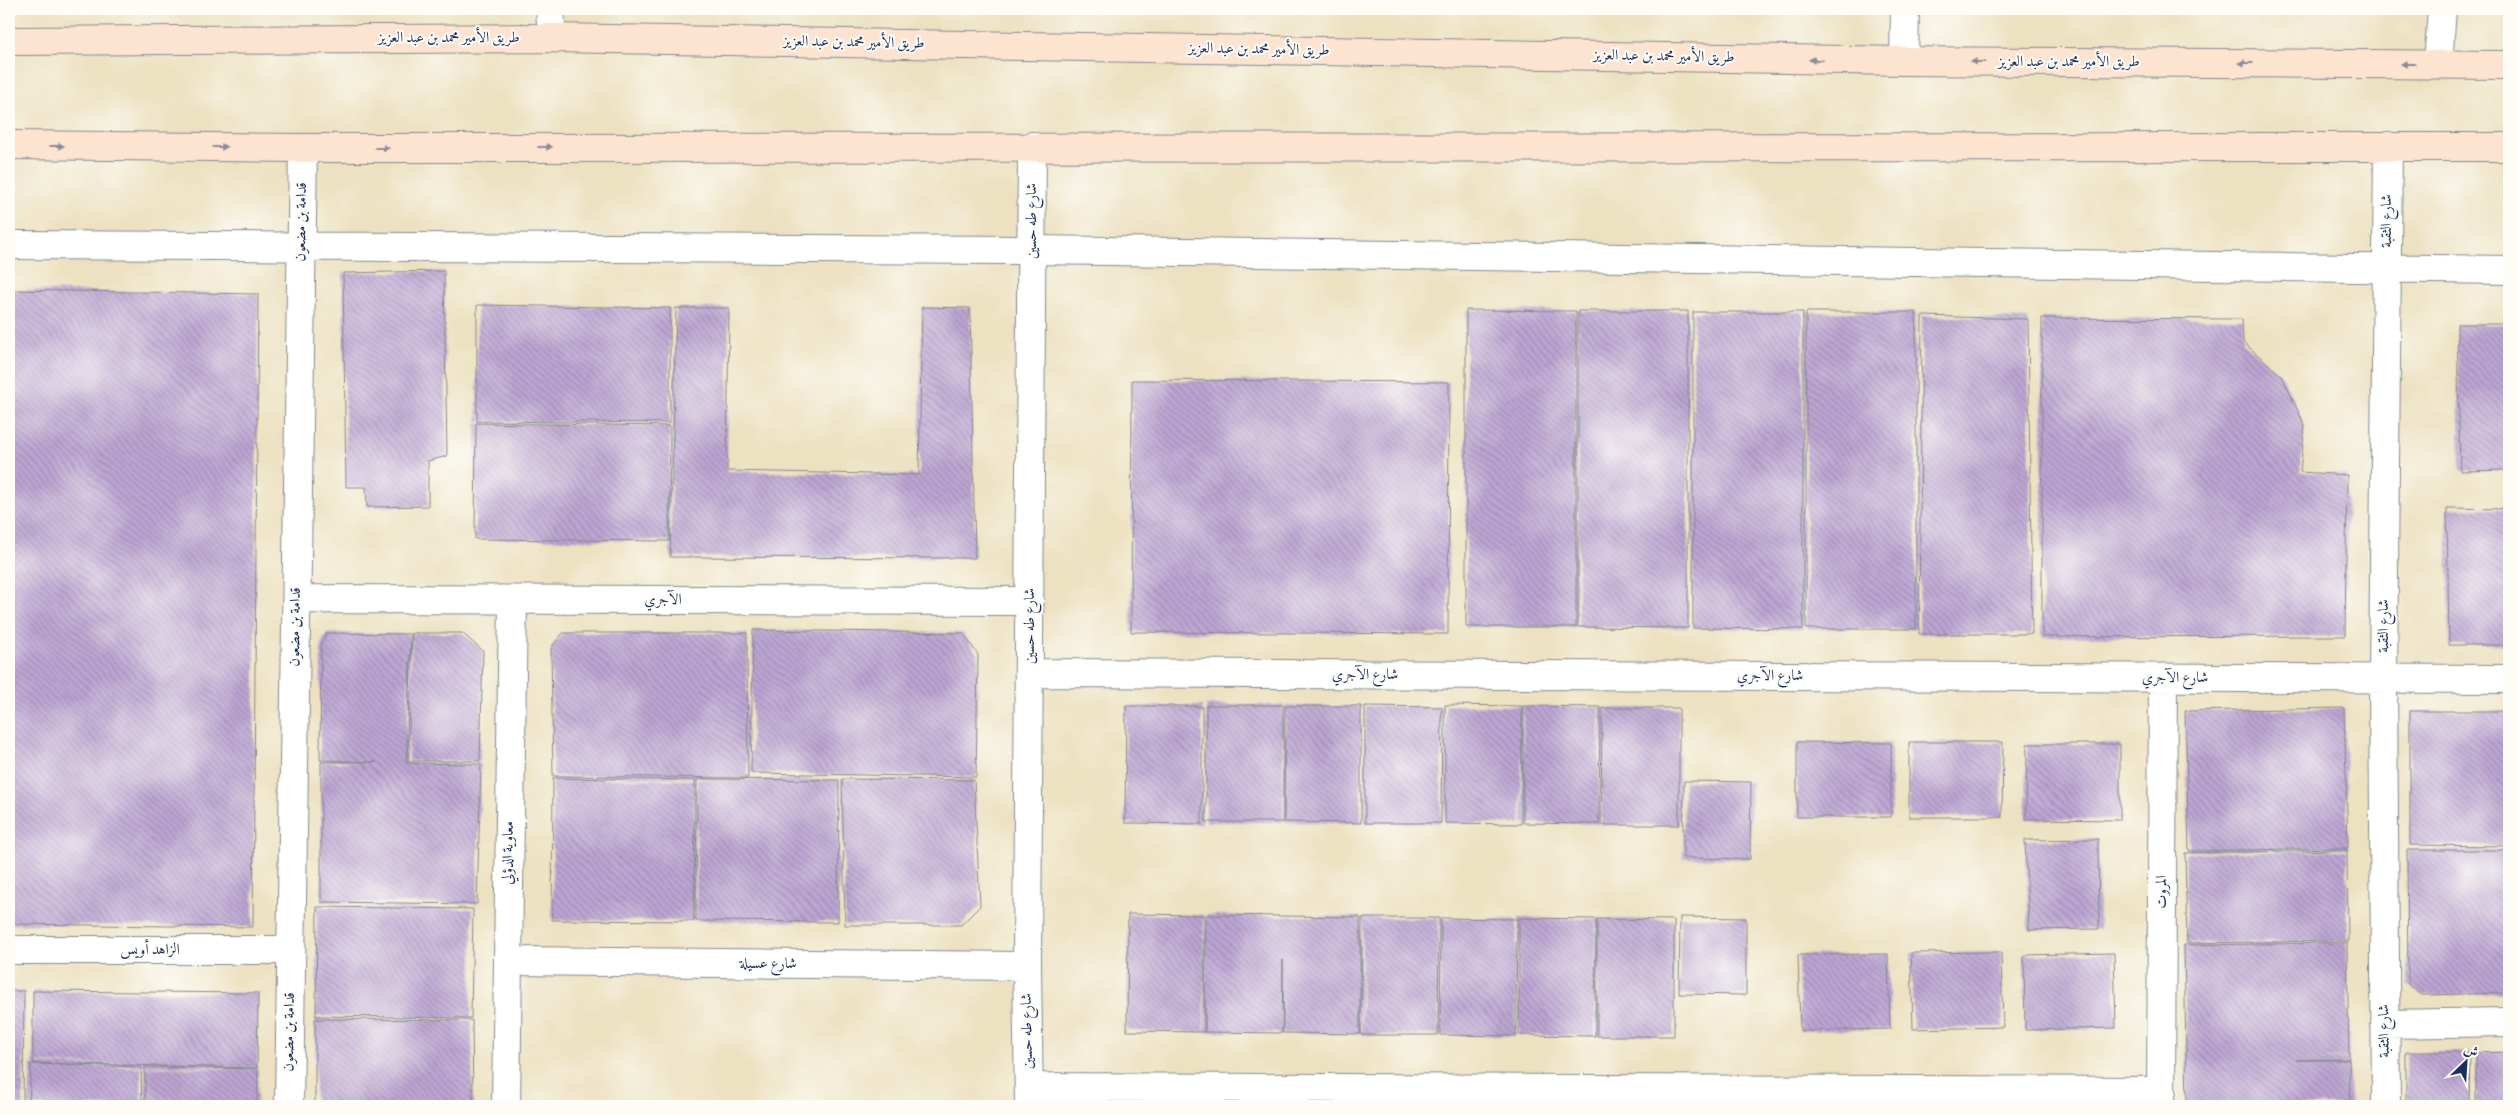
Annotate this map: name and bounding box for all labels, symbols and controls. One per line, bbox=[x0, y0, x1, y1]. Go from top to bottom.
street label: طريق الأمير محمد بن عبد العزيز bbox=[376, 26, 520, 49]
street label: طريق الأمير محمد بن عبد العزيز bbox=[781, 29, 925, 55]
street label: طريق الأمير محمد بن عبد العزيز bbox=[1186, 36, 1330, 62]
street label: طريق الأمير محمد بن عبد العزيز bbox=[1591, 43, 1735, 69]
street label: طريق الأمير محمد بن عبد العزيز bbox=[1996, 50, 2140, 73]
one-way arrow bbox=[1807, 55, 1823, 63]
one-way arrow bbox=[1970, 58, 1986, 66]
one-way arrow bbox=[2237, 59, 2253, 67]
one-way arrow bbox=[2400, 60, 2416, 68]
one-way arrow bbox=[50, 142, 66, 150]
one-way arrow bbox=[212, 143, 228, 151]
one-way arrow bbox=[537, 143, 553, 151]
one-way arrow bbox=[375, 144, 391, 152]
street label: قدامة بن مضعون bbox=[291, 182, 313, 262]
street label: شارع طه حسين bbox=[1022, 183, 1044, 259]
street label: شارع الثقبة bbox=[2377, 194, 2399, 248]
street label: قدامة بن مضعون bbox=[285, 587, 307, 667]
street label: شارع طه حسين bbox=[1020, 588, 1042, 664]
street label: الآجري bbox=[644, 589, 682, 611]
street label: شارع الثقبة bbox=[2374, 599, 2396, 653]
street label: شارع الآجري bbox=[1332, 664, 1398, 687]
street label: شارع الآجري bbox=[1737, 665, 1803, 688]
street label: شارع الآجري bbox=[2142, 667, 2208, 690]
street label: معاوية الدؤلي bbox=[498, 821, 520, 885]
street label: المروت bbox=[2152, 875, 2173, 909]
street label: الزاهد أويس bbox=[120, 938, 180, 961]
street label: شارع عسيلة bbox=[738, 954, 797, 976]
street label: قدامة بن مضعون bbox=[279, 992, 301, 1072]
street label: شارع طه حسين bbox=[1017, 993, 1040, 1069]
street label: شارع الثقبة bbox=[2374, 1004, 2397, 1058]
north arrow bbox=[2440, 1038, 2490, 1088]
text: ش bbox=[2461, 1040, 2481, 1063]

